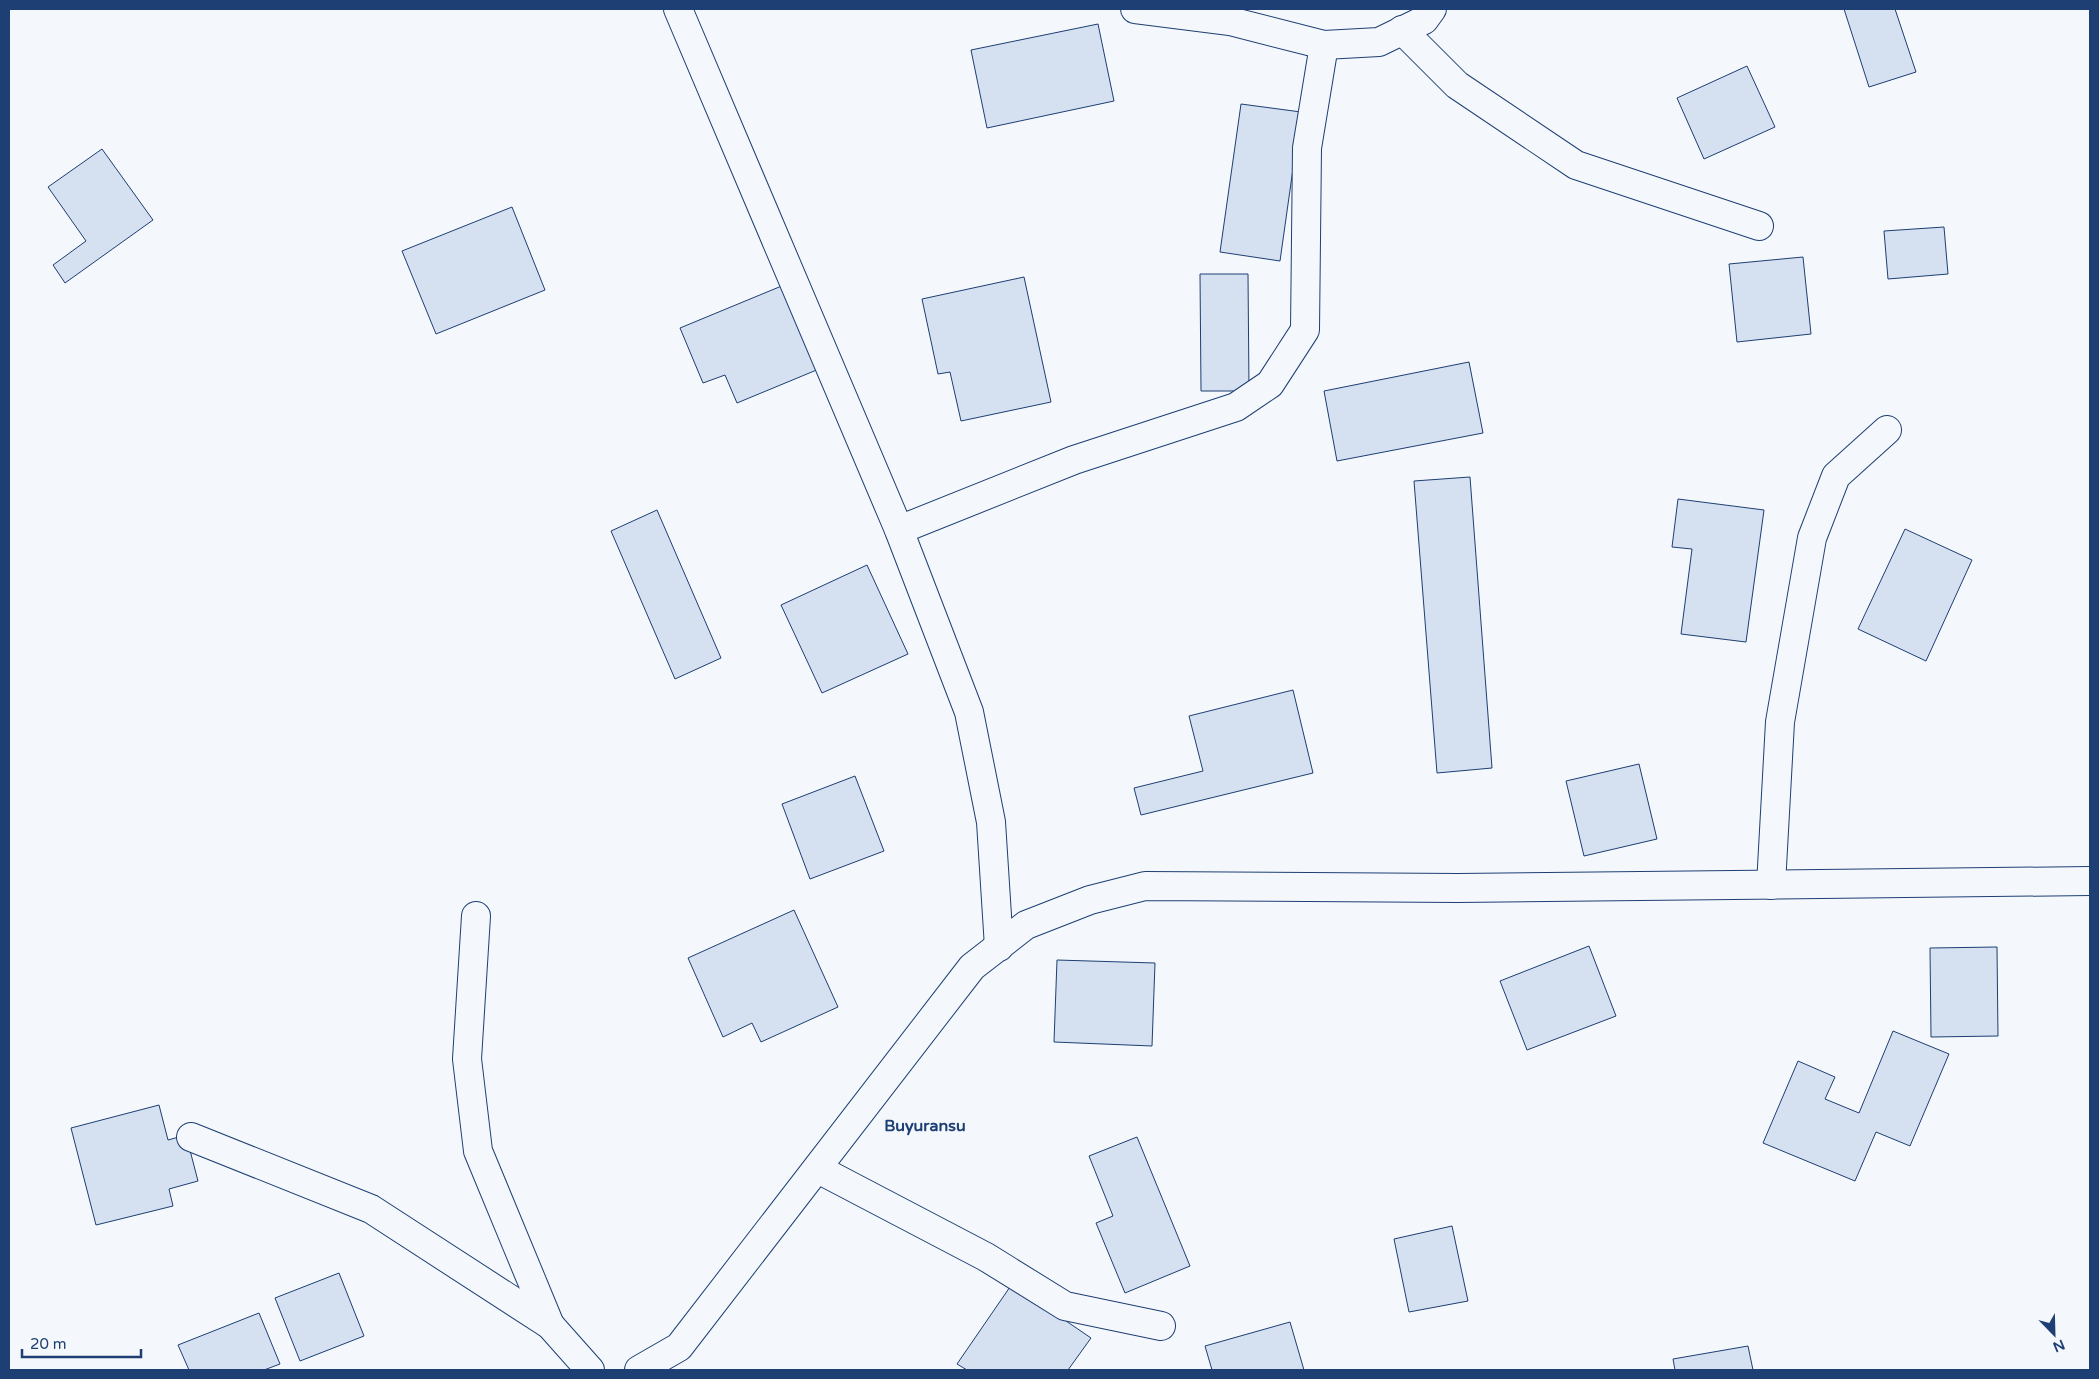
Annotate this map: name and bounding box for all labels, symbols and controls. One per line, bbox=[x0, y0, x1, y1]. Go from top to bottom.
district label: Buyuransu bbox=[884, 1116, 966, 1136]
north arrow bbox=[2029, 1309, 2079, 1359]
scale bar bbox=[22, 1326, 141, 1358]
text: 20 m bbox=[30, 1335, 67, 1353]
text: N bbox=[2050, 1335, 2067, 1356]

